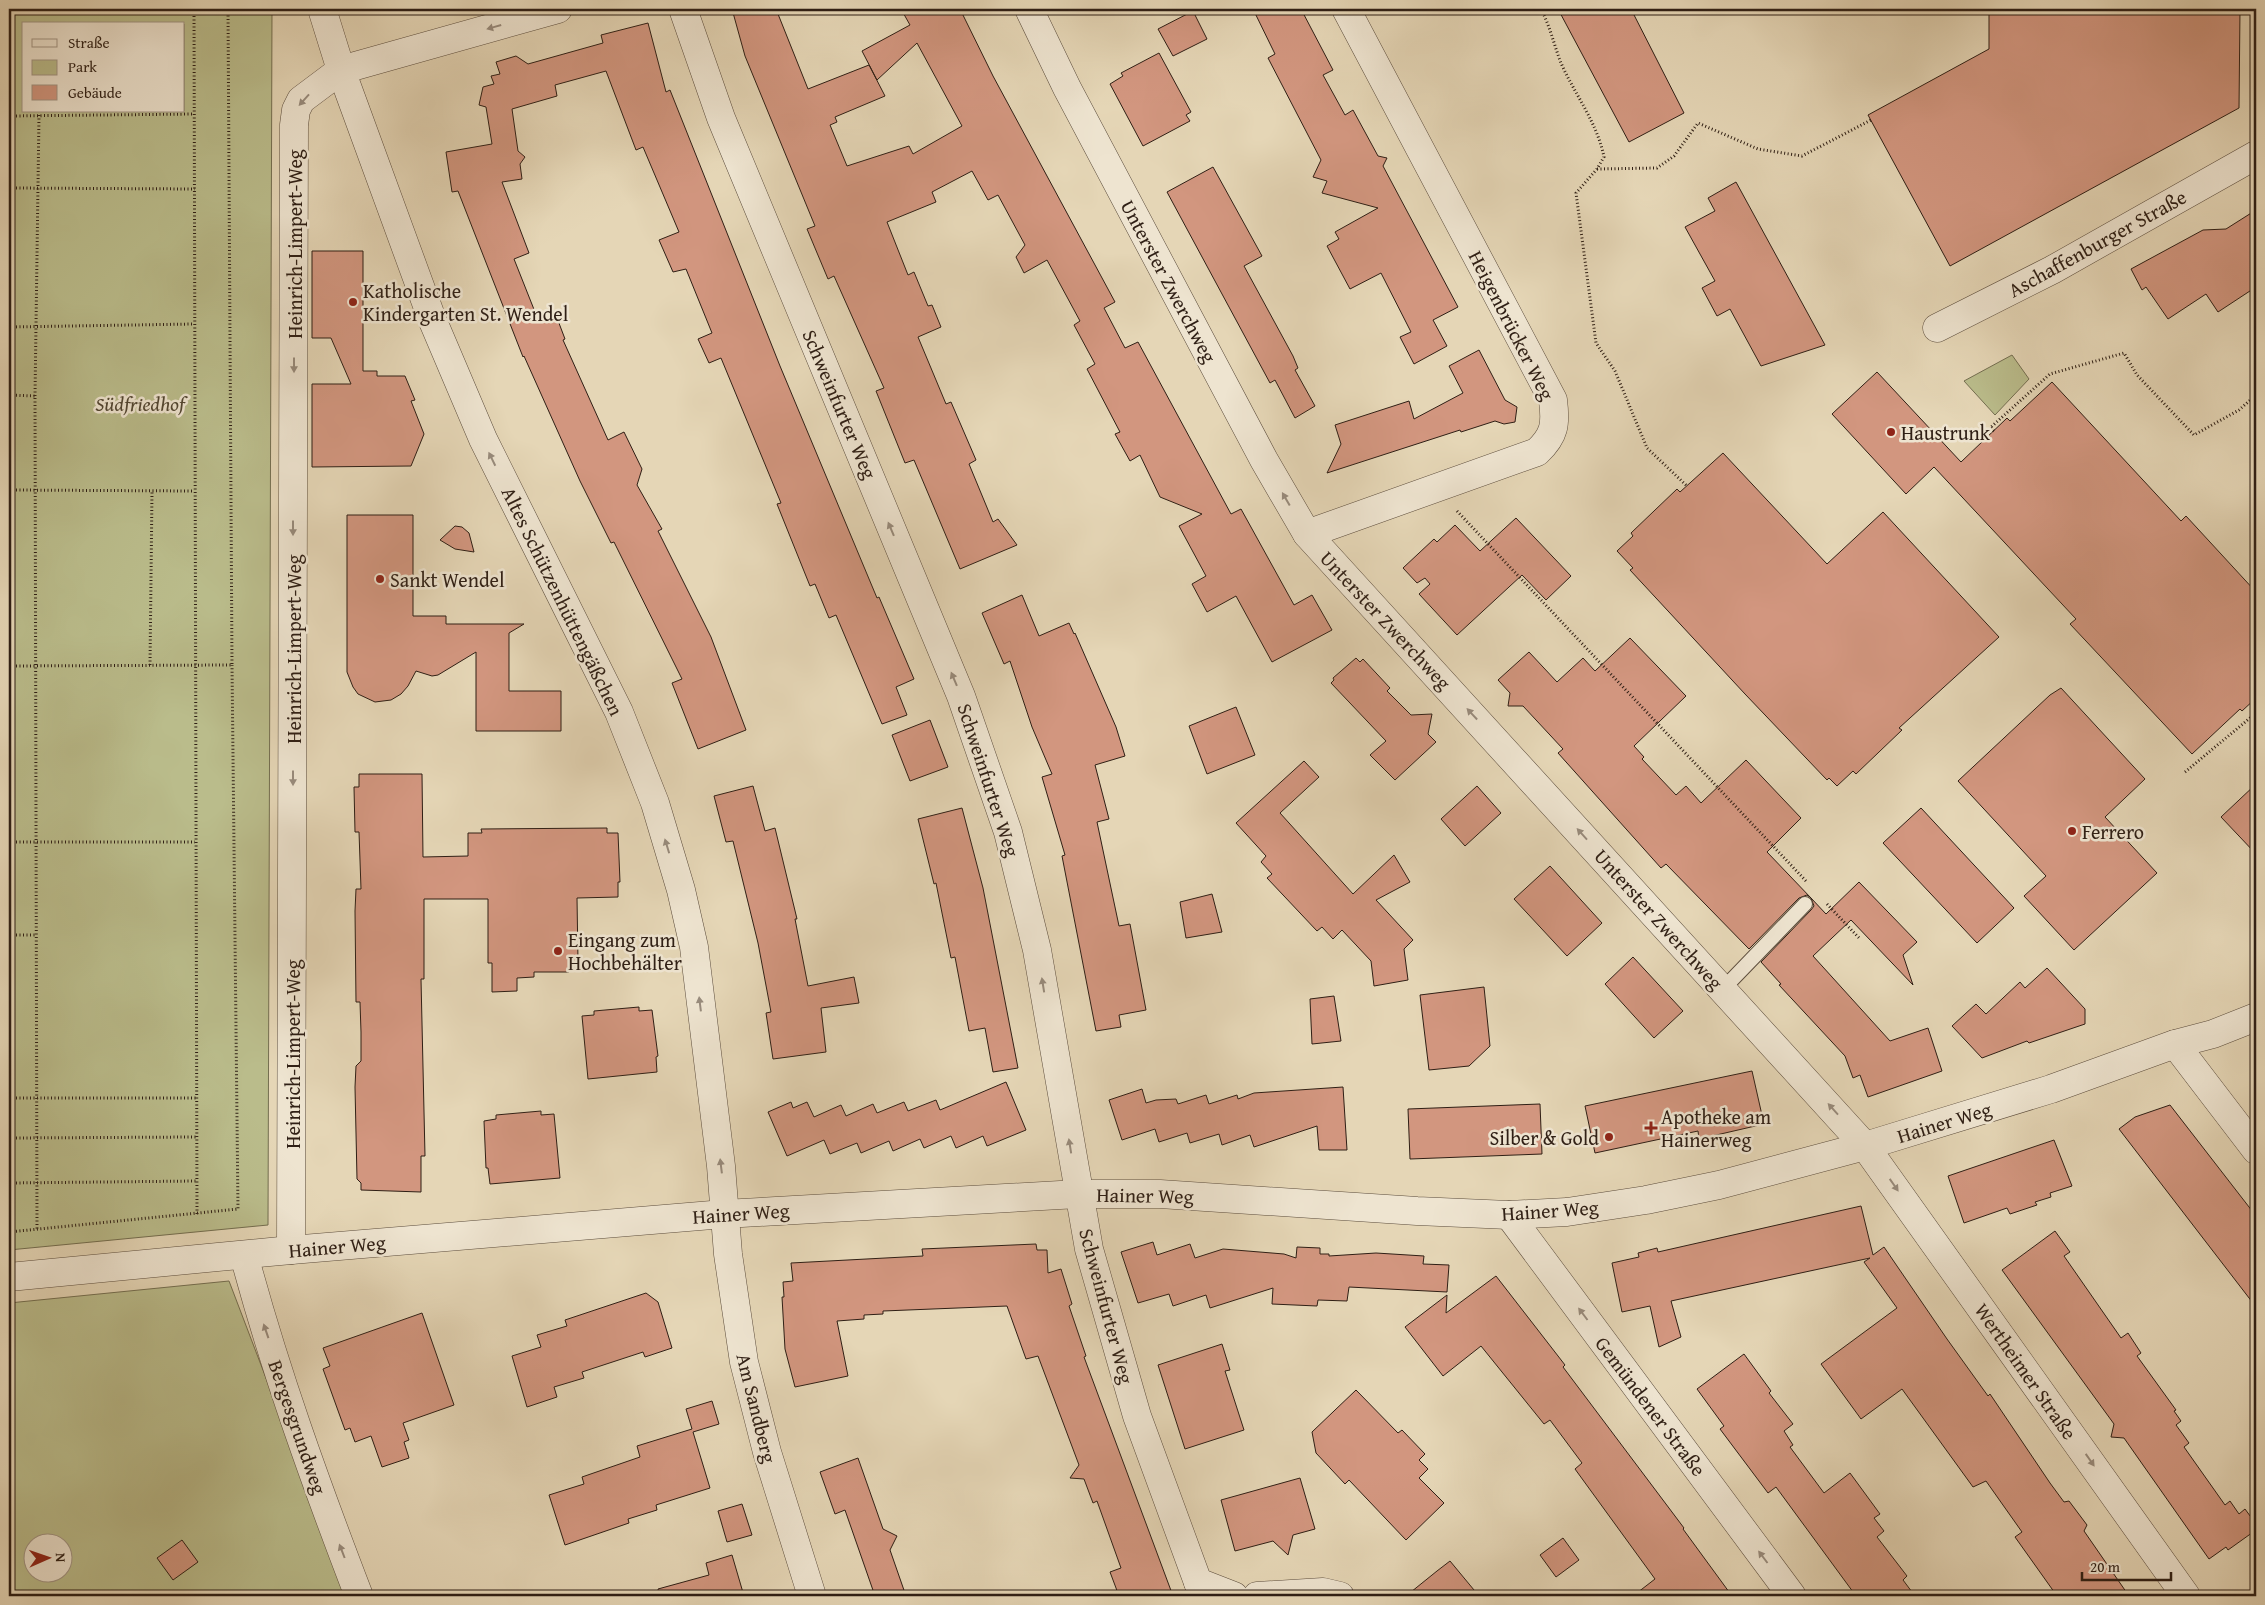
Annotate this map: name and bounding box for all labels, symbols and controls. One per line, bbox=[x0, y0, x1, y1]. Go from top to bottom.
legend bbox=[22, 22, 185, 112]
one-way arrow bbox=[486, 23, 501, 31]
text: Straße bbox=[68, 32, 110, 53]
text: Park bbox=[68, 56, 97, 77]
text: Gebäude bbox=[68, 82, 122, 103]
one-way arrow bbox=[298, 94, 309, 107]
street label: Heinrich-Limpert-Weg bbox=[280, 149, 309, 339]
street label: Aschaffenburger Straße bbox=[2003, 182, 2191, 304]
street label: Unterster Zwerchweg bbox=[1114, 194, 1224, 368]
street label: Heigenbrücker Weg bbox=[1462, 245, 1562, 405]
place label: Katholische Kindergarten St. Wendel bbox=[363, 276, 569, 328]
marker: Katholische Kindergarten St. Wendel bbox=[347, 296, 359, 308]
street label: Schweinfurter Weg bbox=[795, 325, 885, 483]
one-way arrow bbox=[290, 357, 298, 373]
park label: Südfriedhof bbox=[95, 389, 189, 418]
place label: Haustrunk bbox=[1901, 418, 1991, 447]
marker: Haustrunk bbox=[1885, 426, 1897, 438]
one-way arrow bbox=[488, 452, 496, 466]
street label: Altes Schützenhüttengäßchen bbox=[495, 482, 631, 720]
one-way arrow bbox=[1282, 493, 1291, 506]
one-way arrow bbox=[289, 520, 297, 536]
one-way arrow bbox=[887, 522, 895, 536]
street label: Unterster Zwerchweg bbox=[1314, 544, 1458, 696]
street label: Heinrich-Limpert-Weg bbox=[279, 554, 308, 744]
place label: Sankt Wendel bbox=[390, 565, 505, 594]
marker: Sankt Wendel bbox=[374, 573, 386, 585]
one-way arrow bbox=[950, 671, 958, 686]
street label: Schweinfurter Weg bbox=[951, 700, 1027, 860]
one-way arrow bbox=[1466, 708, 1478, 720]
one-way arrow bbox=[289, 770, 297, 786]
place label: Ferrero bbox=[2082, 817, 2144, 846]
marker: Ferrero bbox=[2066, 825, 2078, 837]
one-way arrow bbox=[1576, 828, 1588, 840]
one-way arrow bbox=[663, 838, 671, 853]
street label: Unterster Zwerchweg bbox=[1588, 842, 1730, 996]
place label: Eingang zum Hochbehälter bbox=[568, 925, 682, 977]
marker: Eingang zum Hochbehälter bbox=[552, 945, 564, 957]
street label: Heinrich-Limpert-Weg bbox=[278, 959, 307, 1149]
one-way arrow bbox=[1039, 977, 1047, 993]
one-way arrow bbox=[696, 996, 704, 1012]
street label: Hainer Weg bbox=[1893, 1094, 1995, 1150]
place label: Apotheke am Hainerweg bbox=[1661, 1102, 1772, 1154]
one-way arrow bbox=[1827, 1104, 1839, 1116]
marker: Apotheke am Hainerweg bbox=[1645, 1122, 1657, 1134]
place label: Silber & Gold bbox=[1489, 1123, 1599, 1152]
marker: Silber & Gold bbox=[1603, 1131, 1615, 1143]
one-way arrow bbox=[1065, 1137, 1073, 1153]
one-way arrow bbox=[717, 1157, 725, 1173]
one-way arrow bbox=[1889, 1178, 1899, 1192]
street label: Hainer Weg bbox=[1096, 1180, 1194, 1210]
street label: Hainer Weg bbox=[1501, 1192, 1600, 1228]
street label: Hainer Weg bbox=[692, 1195, 791, 1231]
street label: Schweinfurter Weg bbox=[1072, 1225, 1142, 1387]
street label: Hainer Weg bbox=[287, 1227, 387, 1265]
street label: Wertheimer Straße bbox=[1968, 1297, 2084, 1445]
one-way arrow bbox=[1578, 1307, 1588, 1321]
one-way arrow bbox=[261, 1323, 269, 1338]
street label: Gemündener Straße bbox=[1589, 1330, 1713, 1482]
street label: Am Sandberg bbox=[729, 1350, 785, 1466]
street label: Bergesgrundweg bbox=[261, 1356, 335, 1498]
one-way arrow bbox=[2084, 1453, 2095, 1466]
north arrow bbox=[22, 1532, 72, 1582]
one-way arrow bbox=[337, 1543, 345, 1558]
one-way arrow bbox=[1758, 1550, 1768, 1564]
scale bar bbox=[2082, 1550, 2171, 1582]
text: N bbox=[51, 1553, 71, 1563]
text: 20 m bbox=[2090, 1556, 2121, 1577]

